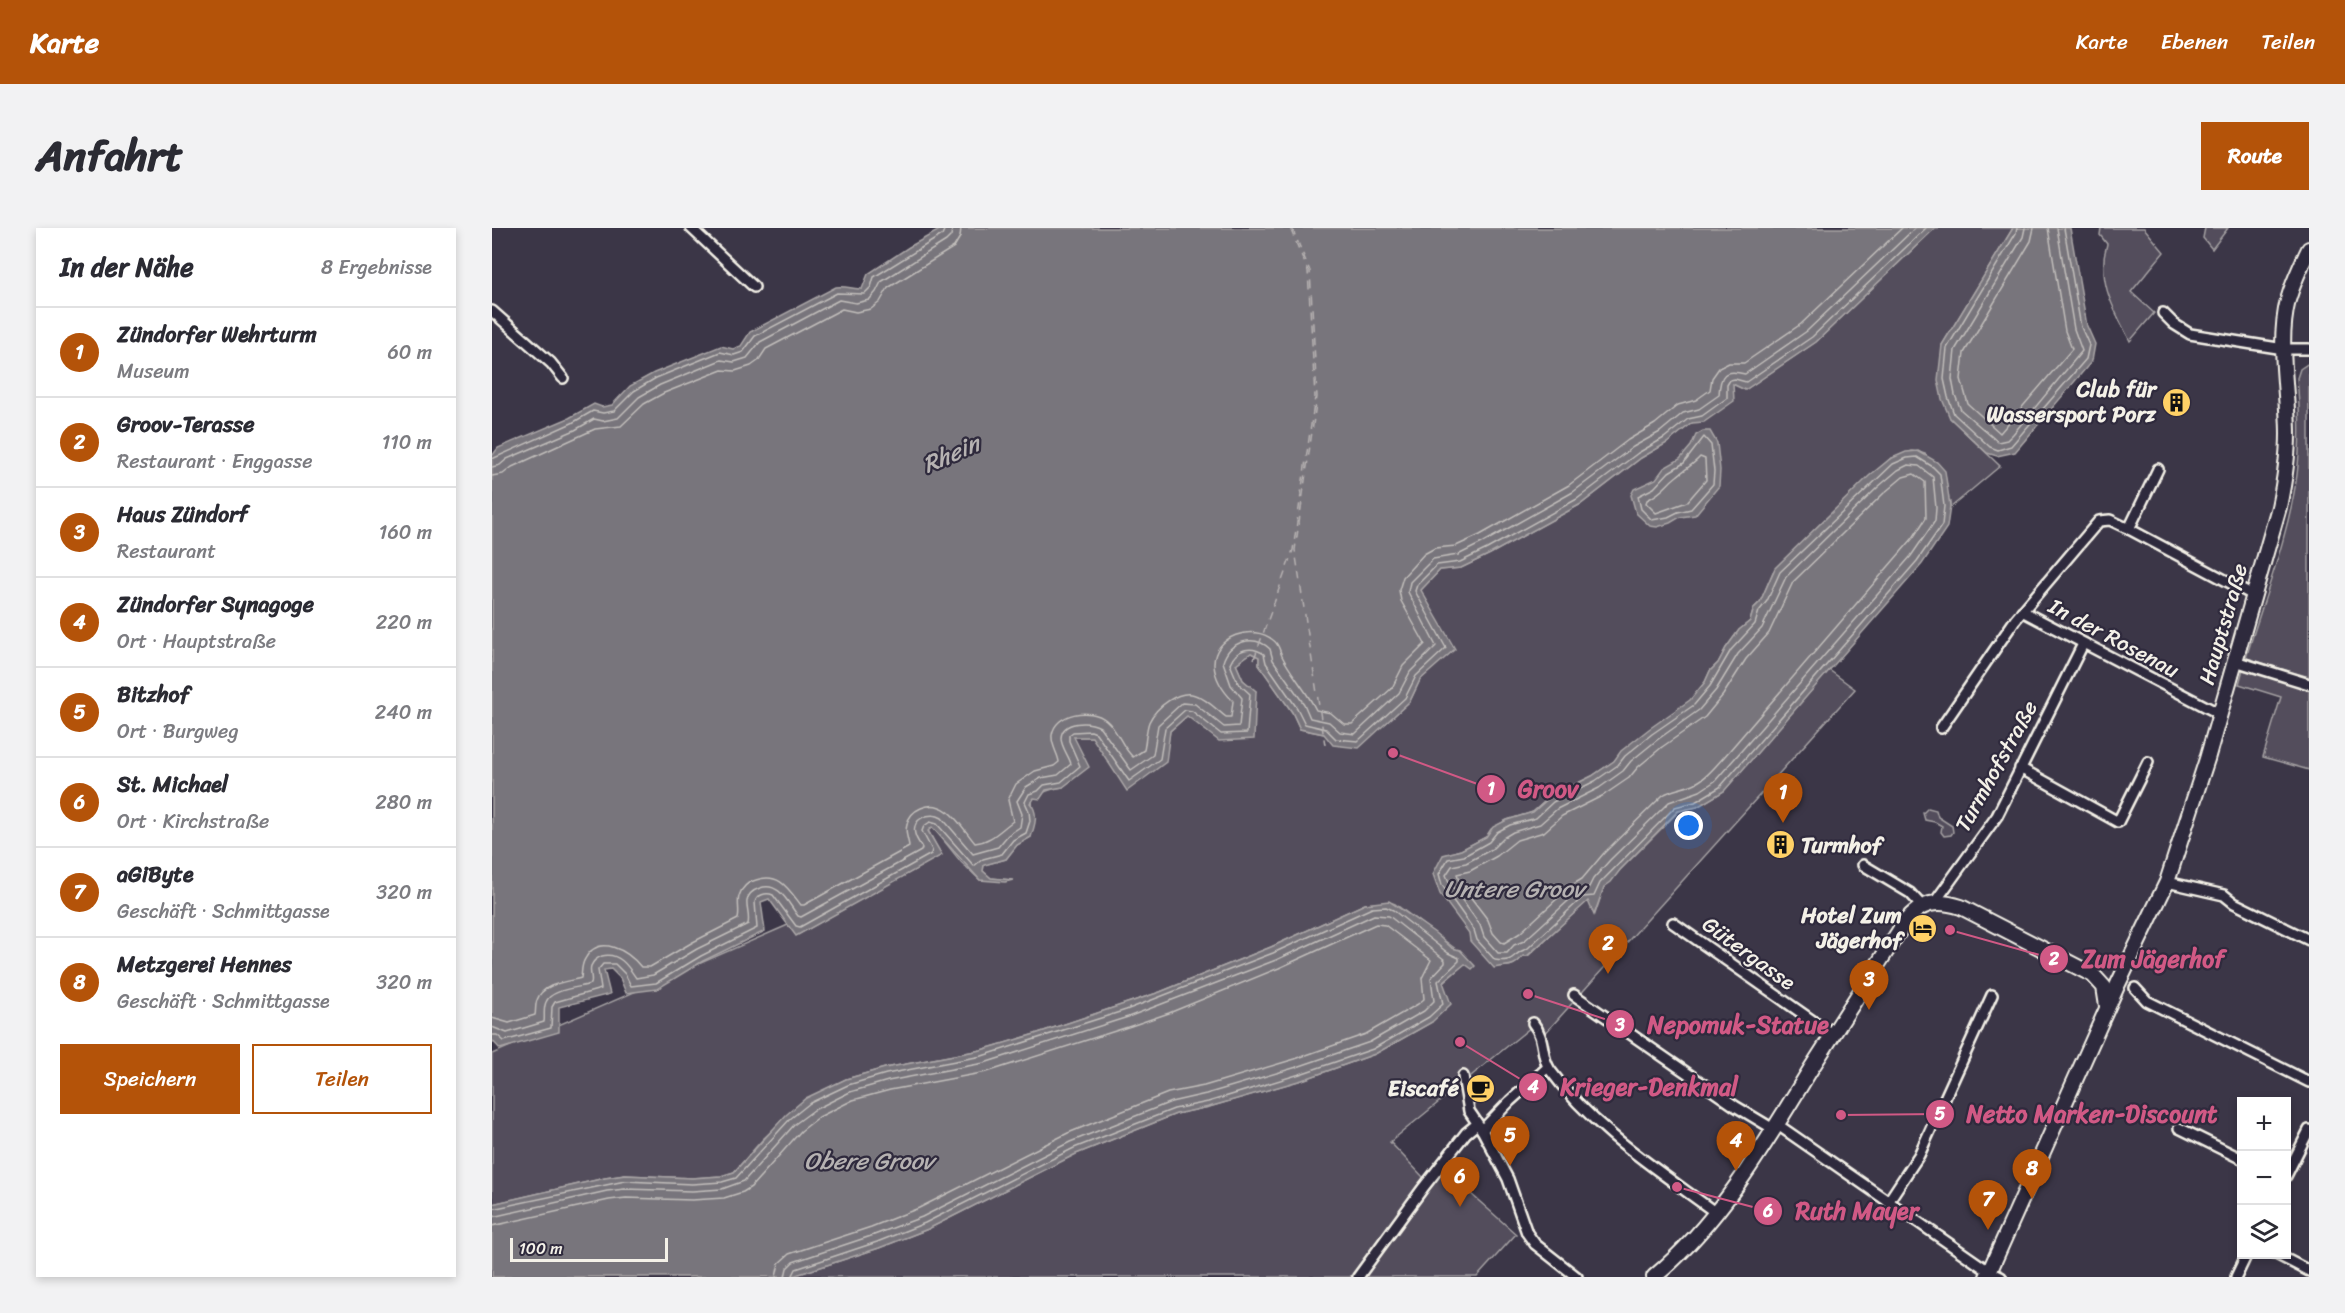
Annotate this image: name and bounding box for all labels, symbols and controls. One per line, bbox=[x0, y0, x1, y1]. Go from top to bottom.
text: Karte bbox=[30, 18, 99, 67]
text: Karte bbox=[2076, 23, 2128, 61]
text: Ebenen bbox=[2161, 23, 2228, 61]
text: Teilen bbox=[2261, 23, 2315, 61]
text: Anfahrt bbox=[36, 119, 183, 193]
button: Route bbox=[2201, 122, 2309, 190]
text: In der Nähe bbox=[60, 244, 194, 290]
text: 8 Ergebnisse bbox=[321, 250, 432, 285]
text: Zündorfer Wehrturm bbox=[117, 315, 317, 354]
text: 1 bbox=[75, 335, 84, 370]
text: 60 m bbox=[387, 335, 432, 370]
text: Museum bbox=[117, 354, 190, 389]
place label: Club für Wassersport Porz bbox=[1986, 370, 2158, 434]
building icon: Club für Wassersport Porz bbox=[2161, 386, 2193, 418]
text: Groov-Terasse bbox=[117, 405, 254, 444]
water label: Rhein bbox=[915, 422, 989, 485]
text: 2 bbox=[74, 425, 85, 460]
text: 110 m bbox=[382, 425, 432, 460]
text: Restaurant · Enggasse bbox=[117, 444, 312, 479]
text: Haus Zündorf bbox=[117, 495, 248, 534]
text: 3 bbox=[74, 515, 85, 550]
text: 160 m bbox=[379, 515, 432, 550]
text: Restaurant bbox=[117, 534, 216, 569]
street label: Hauptstraße bbox=[2187, 559, 2259, 689]
text: Zündorfer Synagoge bbox=[117, 585, 314, 624]
street label: In der Rosenau bbox=[2040, 587, 2187, 689]
text: 4 bbox=[73, 605, 86, 640]
text: 220 m bbox=[376, 605, 432, 640]
text: Ort · Hauptstraße bbox=[117, 624, 276, 659]
text: Bitzhof bbox=[117, 675, 189, 714]
street label: Turmhofstraße bbox=[1944, 693, 2048, 839]
text: 5 bbox=[73, 695, 86, 730]
text: 240 m bbox=[375, 695, 432, 730]
text: Ort · Burgweg bbox=[117, 714, 239, 749]
text: St. Michael bbox=[117, 765, 228, 804]
callout: Groov bbox=[1476, 768, 1590, 810]
text: Groov bbox=[1518, 768, 1580, 810]
text: 1 bbox=[1487, 773, 1495, 805]
pin: 1 bbox=[1764, 774, 1802, 823]
text: 6 bbox=[74, 785, 85, 820]
text: 280 m bbox=[375, 785, 432, 820]
text: Ort · Kirchstraße bbox=[117, 804, 269, 839]
your location bbox=[1674, 811, 1703, 840]
place label: Turmhof bbox=[1801, 826, 1885, 865]
building icon: Turmhof bbox=[1764, 829, 1796, 861]
text: aGiByte bbox=[117, 855, 194, 894]
water label: Untere Groov bbox=[1444, 868, 1588, 910]
text: 7 bbox=[74, 875, 85, 910]
text: 320 m bbox=[376, 875, 432, 910]
text: Geschäft · Schmittgasse bbox=[117, 894, 330, 929]
place label: Hotel Zum Jägerhof bbox=[1800, 896, 1905, 960]
street label: Gütergasse bbox=[1694, 905, 1805, 1001]
hotel icon: Hotel Zum Jägerhof bbox=[1907, 912, 1939, 944]
pin: 2 bbox=[1588, 924, 1628, 974]
callout: Zum Jägerhof bbox=[2039, 938, 2237, 980]
text: Zum Jägerhof bbox=[2080, 938, 2228, 980]
text: 2 bbox=[2048, 943, 2060, 975]
text: Metzgerei Hennes bbox=[117, 945, 292, 984]
pin: 3 bbox=[1850, 960, 1888, 1010]
text: 8 bbox=[73, 965, 86, 1000]
text: 320 m bbox=[376, 965, 432, 1000]
text: Geschäft · Schmittgasse bbox=[117, 984, 330, 1019]
callout: Nepomuk-Statue bbox=[1605, 1003, 1840, 1045]
text: Nepomuk-Statue bbox=[1646, 1004, 1829, 1046]
text: 3 bbox=[1614, 1009, 1625, 1041]
button: Speichern bbox=[60, 1044, 240, 1114]
button: Teilen bbox=[252, 1044, 432, 1114]
callout: Krieger-Denkmal bbox=[1518, 1066, 1750, 1108]
text: Krieger-Denkmal bbox=[1559, 1066, 1739, 1108]
place label: Eiscafé bbox=[1388, 1069, 1460, 1108]
text: 4 bbox=[1526, 1071, 1539, 1103]
cafe icon: Eiscafé bbox=[1464, 1072, 1496, 1104]
callout: Netto Marken-Discount bbox=[1925, 1093, 2229, 1135]
text: Netto Marken-Discount bbox=[1965, 1093, 2218, 1135]
map controls bbox=[2237, 1097, 2291, 1259]
button: + bbox=[2237, 1097, 2291, 1151]
text: 5 bbox=[1935, 1098, 1946, 1130]
pin: 5 bbox=[1490, 1116, 1530, 1166]
pin: 4 bbox=[1716, 1122, 1756, 1171]
water label: Obere Groov bbox=[804, 1140, 938, 1182]
pin: 8 bbox=[2012, 1150, 2052, 1199]
button: − bbox=[2237, 1151, 2291, 1205]
pin: 6 bbox=[1440, 1158, 1480, 1207]
pin: 7 bbox=[1968, 1180, 2008, 1230]
callout: Ruth Mayer bbox=[1753, 1190, 1930, 1232]
text: Ruth Mayer bbox=[1795, 1190, 1921, 1232]
text: 6 bbox=[1762, 1195, 1773, 1227]
button: layers bbox=[2237, 1205, 2291, 1259]
text: 100 m bbox=[519, 1234, 563, 1263]
scale bar bbox=[510, 1235, 668, 1262]

